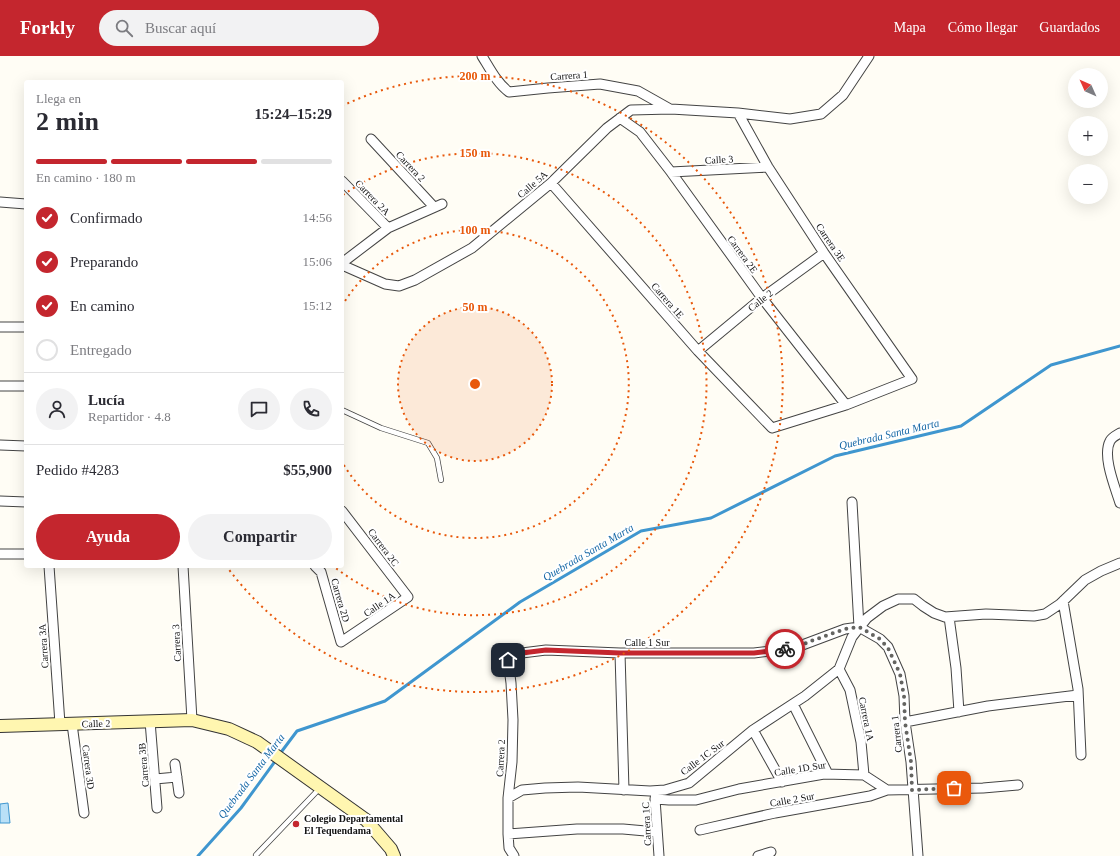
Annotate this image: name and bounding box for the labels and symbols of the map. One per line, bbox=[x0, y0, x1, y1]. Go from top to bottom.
north arrow bbox=[1068, 68, 1108, 108]
text: 200 m bbox=[460, 69, 491, 83]
street label: Carrera 1 bbox=[550, 69, 588, 82]
text: 150 m bbox=[460, 146, 491, 160]
street label: Carrera 2 bbox=[394, 149, 427, 184]
street label: Calle 3 bbox=[704, 153, 734, 166]
street label: Calle 5A bbox=[515, 168, 550, 200]
street label: Carrera 2A bbox=[353, 177, 393, 218]
street label: Carrera 3E bbox=[814, 221, 847, 263]
text: 100 m bbox=[460, 223, 491, 237]
street label: Carrera 2E bbox=[725, 233, 760, 275]
street label: Carrera 1E bbox=[649, 280, 686, 320]
street label: Calle 2 bbox=[746, 287, 775, 314]
text: 50 m bbox=[463, 300, 488, 314]
centre of rings bbox=[468, 377, 482, 391]
water label: Quebrada Santa Marta bbox=[838, 416, 941, 451]
water label: Quebrada Santa Marta bbox=[541, 521, 636, 583]
street label: Carrera 2C bbox=[366, 526, 401, 568]
street label: Carrera 2D bbox=[329, 577, 352, 623]
street label: Calle 1A bbox=[361, 589, 398, 619]
street label: Carrera 3A bbox=[36, 623, 51, 669]
street label: Carrera 3 bbox=[170, 624, 183, 662]
courier bbox=[765, 629, 805, 669]
street label: Calle 1 Sur bbox=[625, 637, 670, 648]
pin bbox=[491, 643, 525, 677]
street label: Carrera 1A bbox=[857, 696, 876, 743]
street label: Carrera 1 bbox=[889, 715, 904, 753]
street label: Calle 2 bbox=[82, 718, 111, 729]
water label: Quebrada Santa Marta bbox=[215, 731, 287, 821]
street label: Calle 1C Sur bbox=[678, 737, 727, 777]
street label: Carrera 2 bbox=[494, 739, 507, 777]
street label: Carrera 3B bbox=[136, 742, 151, 787]
street label: Carrera 3D bbox=[80, 744, 97, 790]
street label: Calle 1D Sur bbox=[773, 759, 827, 778]
pin bbox=[937, 771, 971, 805]
street label: Calle 2 Sur bbox=[769, 790, 816, 809]
street label: Carrera 1C bbox=[640, 801, 653, 846]
place label: Colegio Departamental El Tequendama bbox=[304, 813, 403, 836]
marker: Colegio Departamental El Tequendama bbox=[291, 819, 301, 829]

